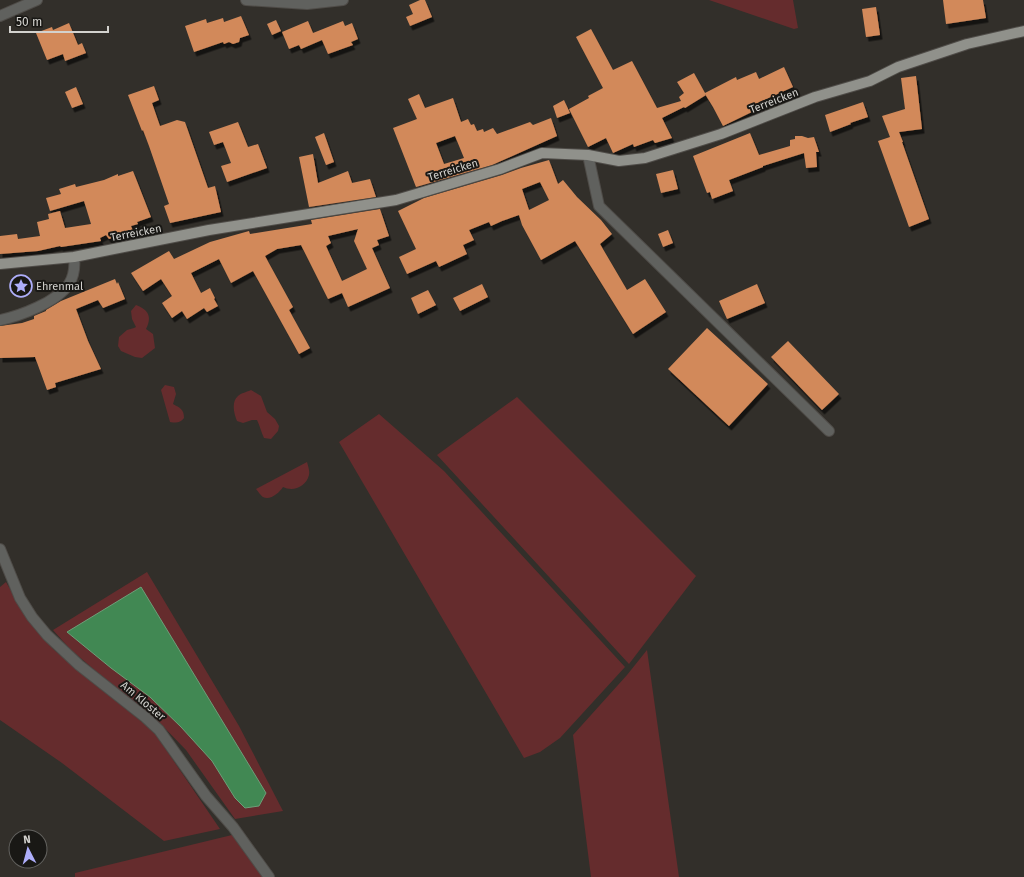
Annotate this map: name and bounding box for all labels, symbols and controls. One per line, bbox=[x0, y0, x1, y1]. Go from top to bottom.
scale bar bbox=[10, 8, 108, 34]
text: 50 m bbox=[16, 15, 42, 29]
street label: Terreicken bbox=[748, 86, 800, 116]
street label: Terreicken bbox=[426, 156, 480, 184]
street label: Terreicken bbox=[109, 222, 163, 244]
place icon: Ehrenmal bbox=[8, 273, 34, 299]
place label: Ehrenmal bbox=[36, 280, 83, 293]
street label: Am Kloster bbox=[118, 679, 168, 724]
north arrow bbox=[8, 829, 48, 869]
text: N bbox=[23, 833, 31, 846]

